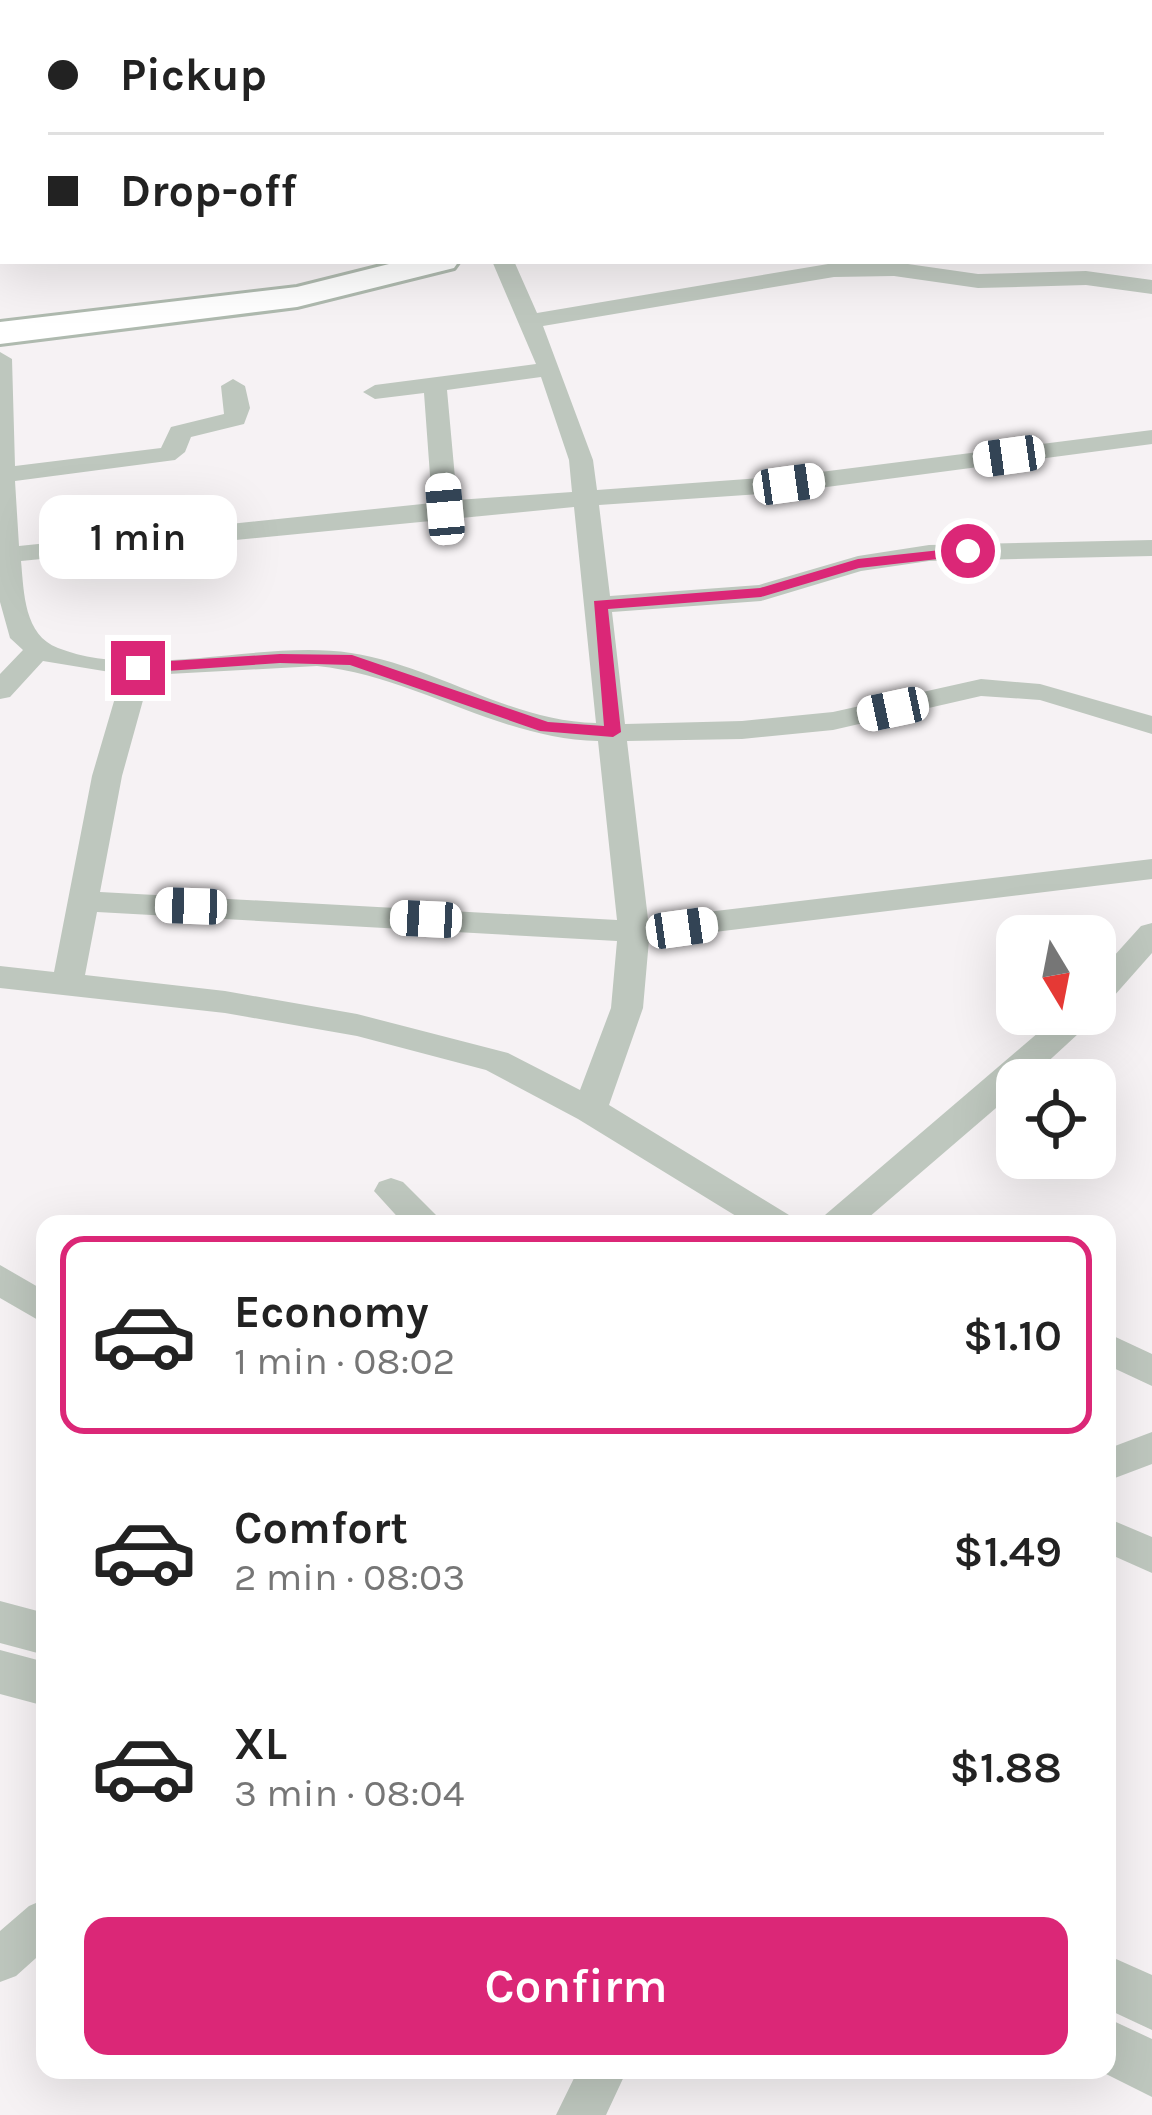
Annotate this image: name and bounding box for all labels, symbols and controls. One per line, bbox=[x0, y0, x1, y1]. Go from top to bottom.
text: Pickup bbox=[120, 49, 267, 101]
text: Drop-off bbox=[120, 165, 297, 217]
car bbox=[971, 433, 1047, 479]
car bbox=[751, 461, 827, 507]
car bbox=[424, 472, 466, 546]
callout: 1 min bbox=[39, 494, 237, 578]
text: 1 min bbox=[90, 514, 186, 560]
route start bbox=[941, 524, 995, 578]
route end bbox=[111, 641, 165, 695]
car bbox=[854, 684, 932, 734]
car bbox=[154, 887, 228, 925]
car bbox=[389, 899, 463, 939]
car bbox=[644, 905, 720, 951]
north arrow bbox=[996, 915, 1116, 1035]
map controls bbox=[996, 915, 1116, 1179]
button: locate bbox=[996, 1059, 1116, 1179]
icon: car bbox=[90, 1281, 198, 1389]
text: Economy bbox=[234, 1286, 429, 1338]
text: $1.10 bbox=[963, 1309, 1062, 1361]
text: 1 min · 08:02 bbox=[234, 1338, 455, 1384]
icon: car bbox=[90, 1497, 198, 1605]
text: Comfort bbox=[234, 1502, 408, 1554]
text: $1.49 bbox=[953, 1525, 1062, 1577]
text: 2 min · 08:03 bbox=[234, 1554, 465, 1600]
icon: car bbox=[90, 1713, 198, 1821]
text: XL bbox=[234, 1718, 287, 1770]
text: $1.88 bbox=[949, 1741, 1062, 1793]
text: 3 min · 08:04 bbox=[234, 1770, 464, 1816]
button: Confirm bbox=[84, 1917, 1068, 2055]

